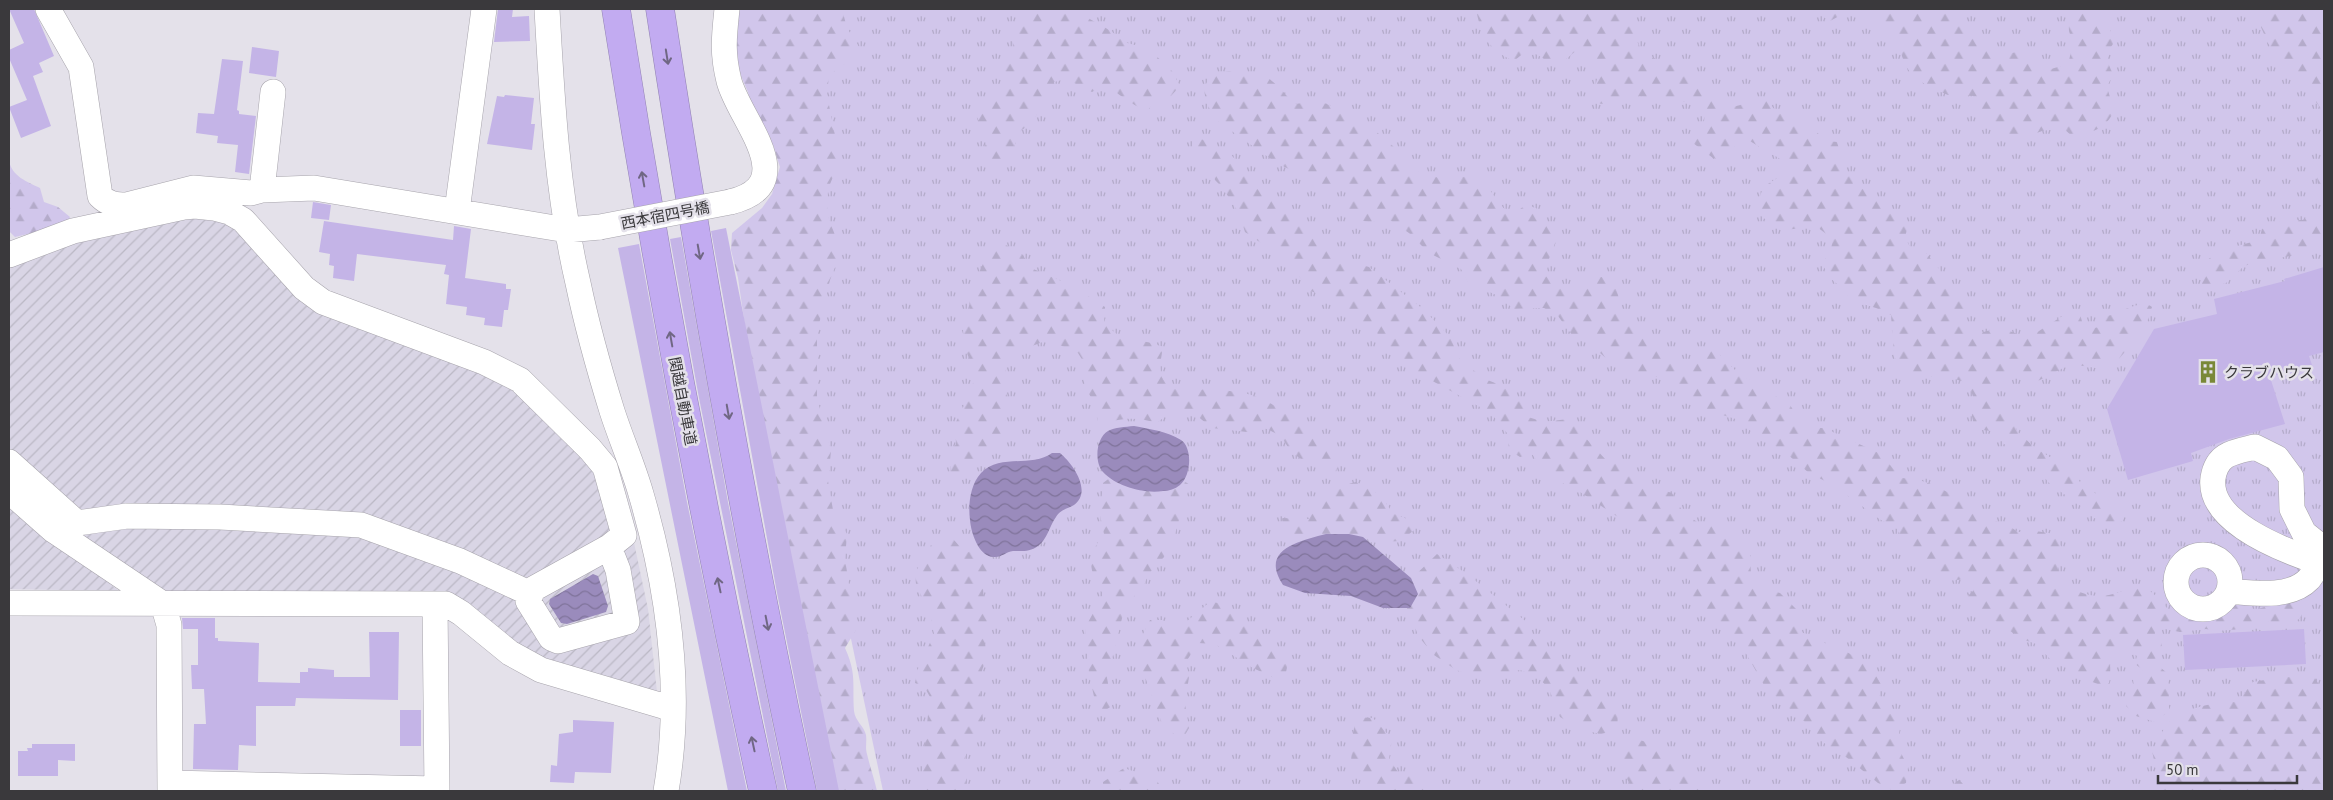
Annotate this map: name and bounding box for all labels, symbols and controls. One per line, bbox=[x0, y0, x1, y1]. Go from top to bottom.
one-way arrow bbox=[663, 49, 673, 65]
one-way arrow bbox=[638, 172, 648, 188]
street label: 西本宿四号橋 bbox=[619, 197, 711, 233]
one-way arrow bbox=[695, 243, 705, 259]
one-way arrow bbox=[666, 332, 676, 348]
street label: 関越自動車道 bbox=[665, 355, 701, 447]
building icon: クラブハウス bbox=[2195, 359, 2221, 385]
place label: クラブハウス bbox=[2224, 363, 2314, 382]
one-way arrow bbox=[723, 403, 733, 419]
one-way arrow bbox=[714, 577, 723, 593]
one-way arrow bbox=[763, 615, 773, 631]
one-way arrow bbox=[748, 736, 757, 752]
scale bar bbox=[2158, 752, 2297, 784]
text: 50 m bbox=[2166, 760, 2199, 779]

